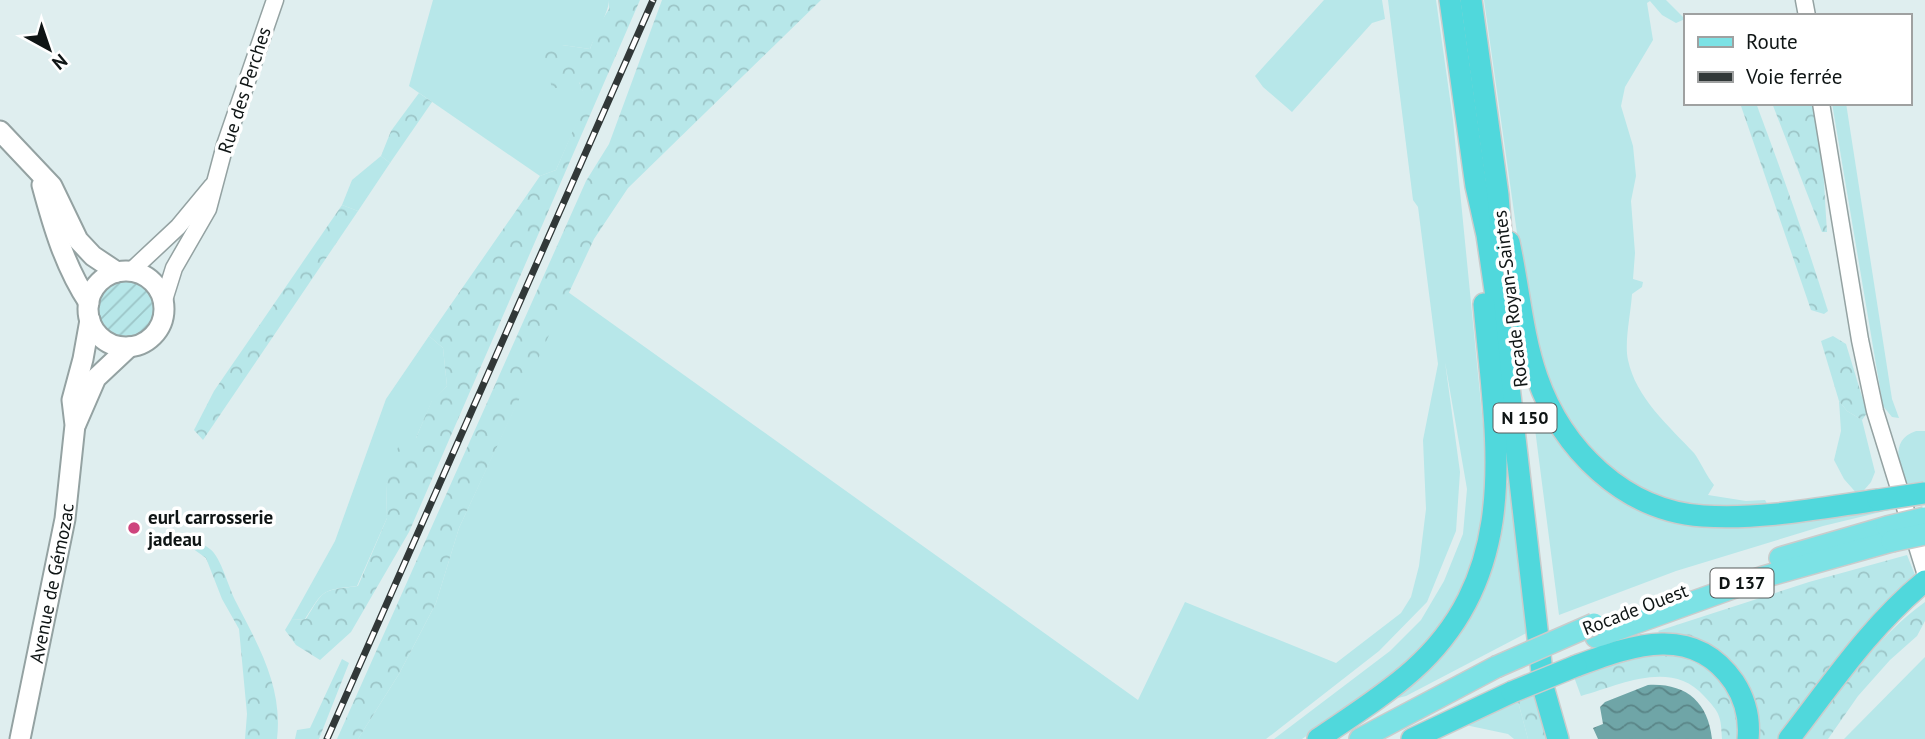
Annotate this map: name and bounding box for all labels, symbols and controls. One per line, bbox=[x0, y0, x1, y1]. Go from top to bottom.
north arrow bbox=[14, 14, 84, 84]
legend bbox=[1684, 14, 1911, 105]
street label: Rue des Perches bbox=[212, 24, 276, 156]
text: Route bbox=[1746, 28, 1798, 55]
text: N bbox=[47, 49, 72, 75]
text: Voie ferrée bbox=[1745, 63, 1842, 90]
street label: Rocade Royan-Saintes bbox=[1487, 209, 1533, 389]
road number: N 150 bbox=[1494, 404, 1556, 432]
street label: Avenue de Gémozac bbox=[24, 502, 79, 665]
place label: eurl carrosserie jadeau bbox=[147, 505, 273, 551]
marker: eurl carrosserie jadeau bbox=[126, 520, 142, 536]
road number: D 137 bbox=[1710, 568, 1774, 598]
street label: Rocade Ouest bbox=[1579, 578, 1692, 640]

